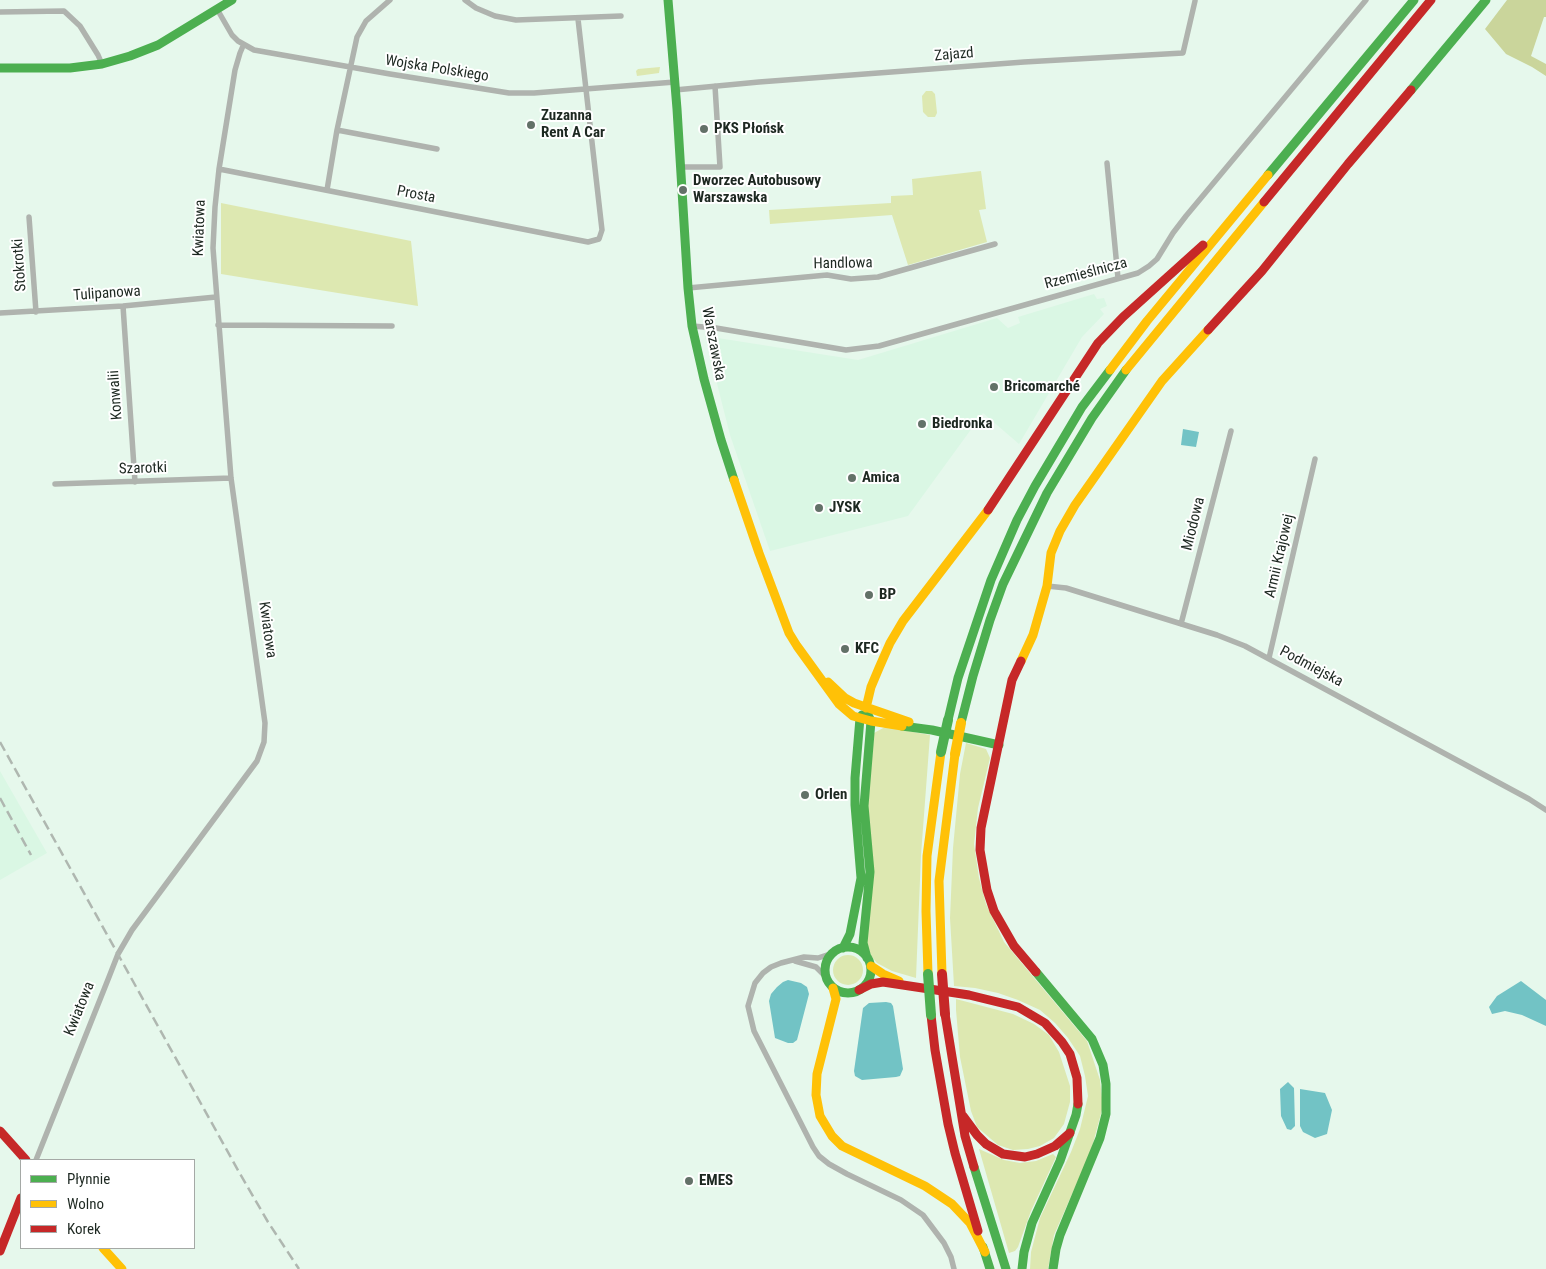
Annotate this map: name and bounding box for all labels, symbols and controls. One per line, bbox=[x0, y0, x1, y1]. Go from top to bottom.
street label: Zajazd bbox=[934, 44, 974, 66]
street label: Wojska Polskiego bbox=[384, 52, 490, 86]
place label: Zuzanna Rent A Car bbox=[541, 107, 605, 142]
marker: Zuzanna Rent A Car bbox=[525, 119, 537, 131]
place label: PKS Płońsk bbox=[714, 120, 784, 138]
marker: PKS Płońsk bbox=[698, 123, 710, 135]
place label: Dworzec Autobusowy Warszawska bbox=[693, 172, 821, 207]
street label: Prosta bbox=[395, 182, 437, 208]
marker: Dworzec Autobusowy Warszawska bbox=[677, 184, 689, 196]
street label: Kwiatowa bbox=[190, 199, 210, 257]
street label: Stokrotki bbox=[9, 238, 31, 292]
street label: Handlowa bbox=[813, 254, 873, 274]
street label: Rzemieślnicza bbox=[1043, 254, 1129, 294]
street label: Tulipanowa bbox=[73, 283, 141, 305]
street label: Warszawska bbox=[697, 306, 729, 382]
street label: Konwalii bbox=[105, 369, 127, 421]
place label: Bricomarché bbox=[1004, 378, 1080, 396]
marker: Bricomarché bbox=[988, 381, 1000, 393]
place label: Biedronka bbox=[932, 415, 993, 433]
marker: Biedronka bbox=[916, 418, 928, 430]
street label: Szarotki bbox=[119, 459, 167, 479]
place label: Amica bbox=[862, 469, 899, 487]
marker: Amica bbox=[846, 472, 858, 484]
street label: Miodowa bbox=[1179, 496, 1209, 552]
place label: JYSK bbox=[829, 499, 861, 517]
marker: JYSK bbox=[813, 502, 825, 514]
street label: Armii Krajowej bbox=[1262, 512, 1298, 600]
place label: BP bbox=[879, 586, 896, 604]
marker: BP bbox=[863, 589, 875, 601]
street label: Kwiatowa bbox=[254, 601, 280, 659]
place label: KFC bbox=[855, 640, 879, 658]
marker: KFC bbox=[839, 643, 851, 655]
street label: Podmiejska bbox=[1276, 643, 1346, 691]
place label: Orlen bbox=[815, 786, 847, 804]
marker: Orlen bbox=[799, 789, 811, 801]
street label: Kwiatowa bbox=[61, 979, 99, 1039]
legend bbox=[20, 1159, 195, 1249]
text: Płynnie bbox=[67, 1170, 110, 1188]
place label: EMES bbox=[699, 1172, 733, 1190]
marker: EMES bbox=[683, 1175, 695, 1187]
text: Wolno bbox=[67, 1195, 104, 1213]
text: Korek bbox=[67, 1220, 101, 1238]

